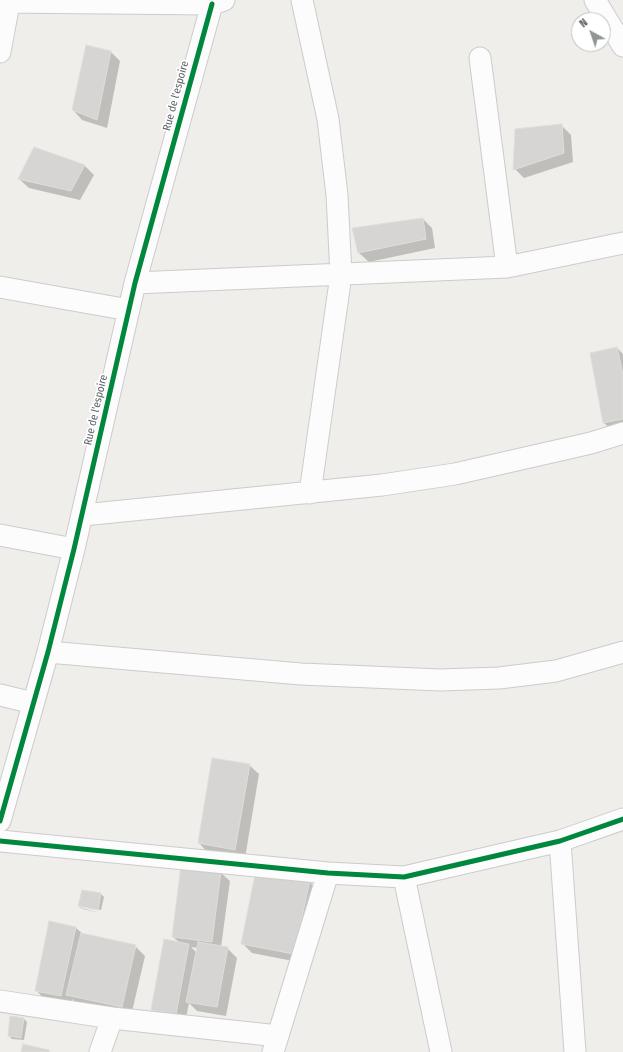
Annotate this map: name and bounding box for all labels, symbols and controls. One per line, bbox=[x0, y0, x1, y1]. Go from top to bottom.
north arrow bbox=[571, 12, 611, 52]
text: N bbox=[577, 16, 590, 30]
street label: Rue de l'espoire bbox=[160, 59, 192, 133]
street label: Rue de l'espoire bbox=[81, 373, 111, 447]

